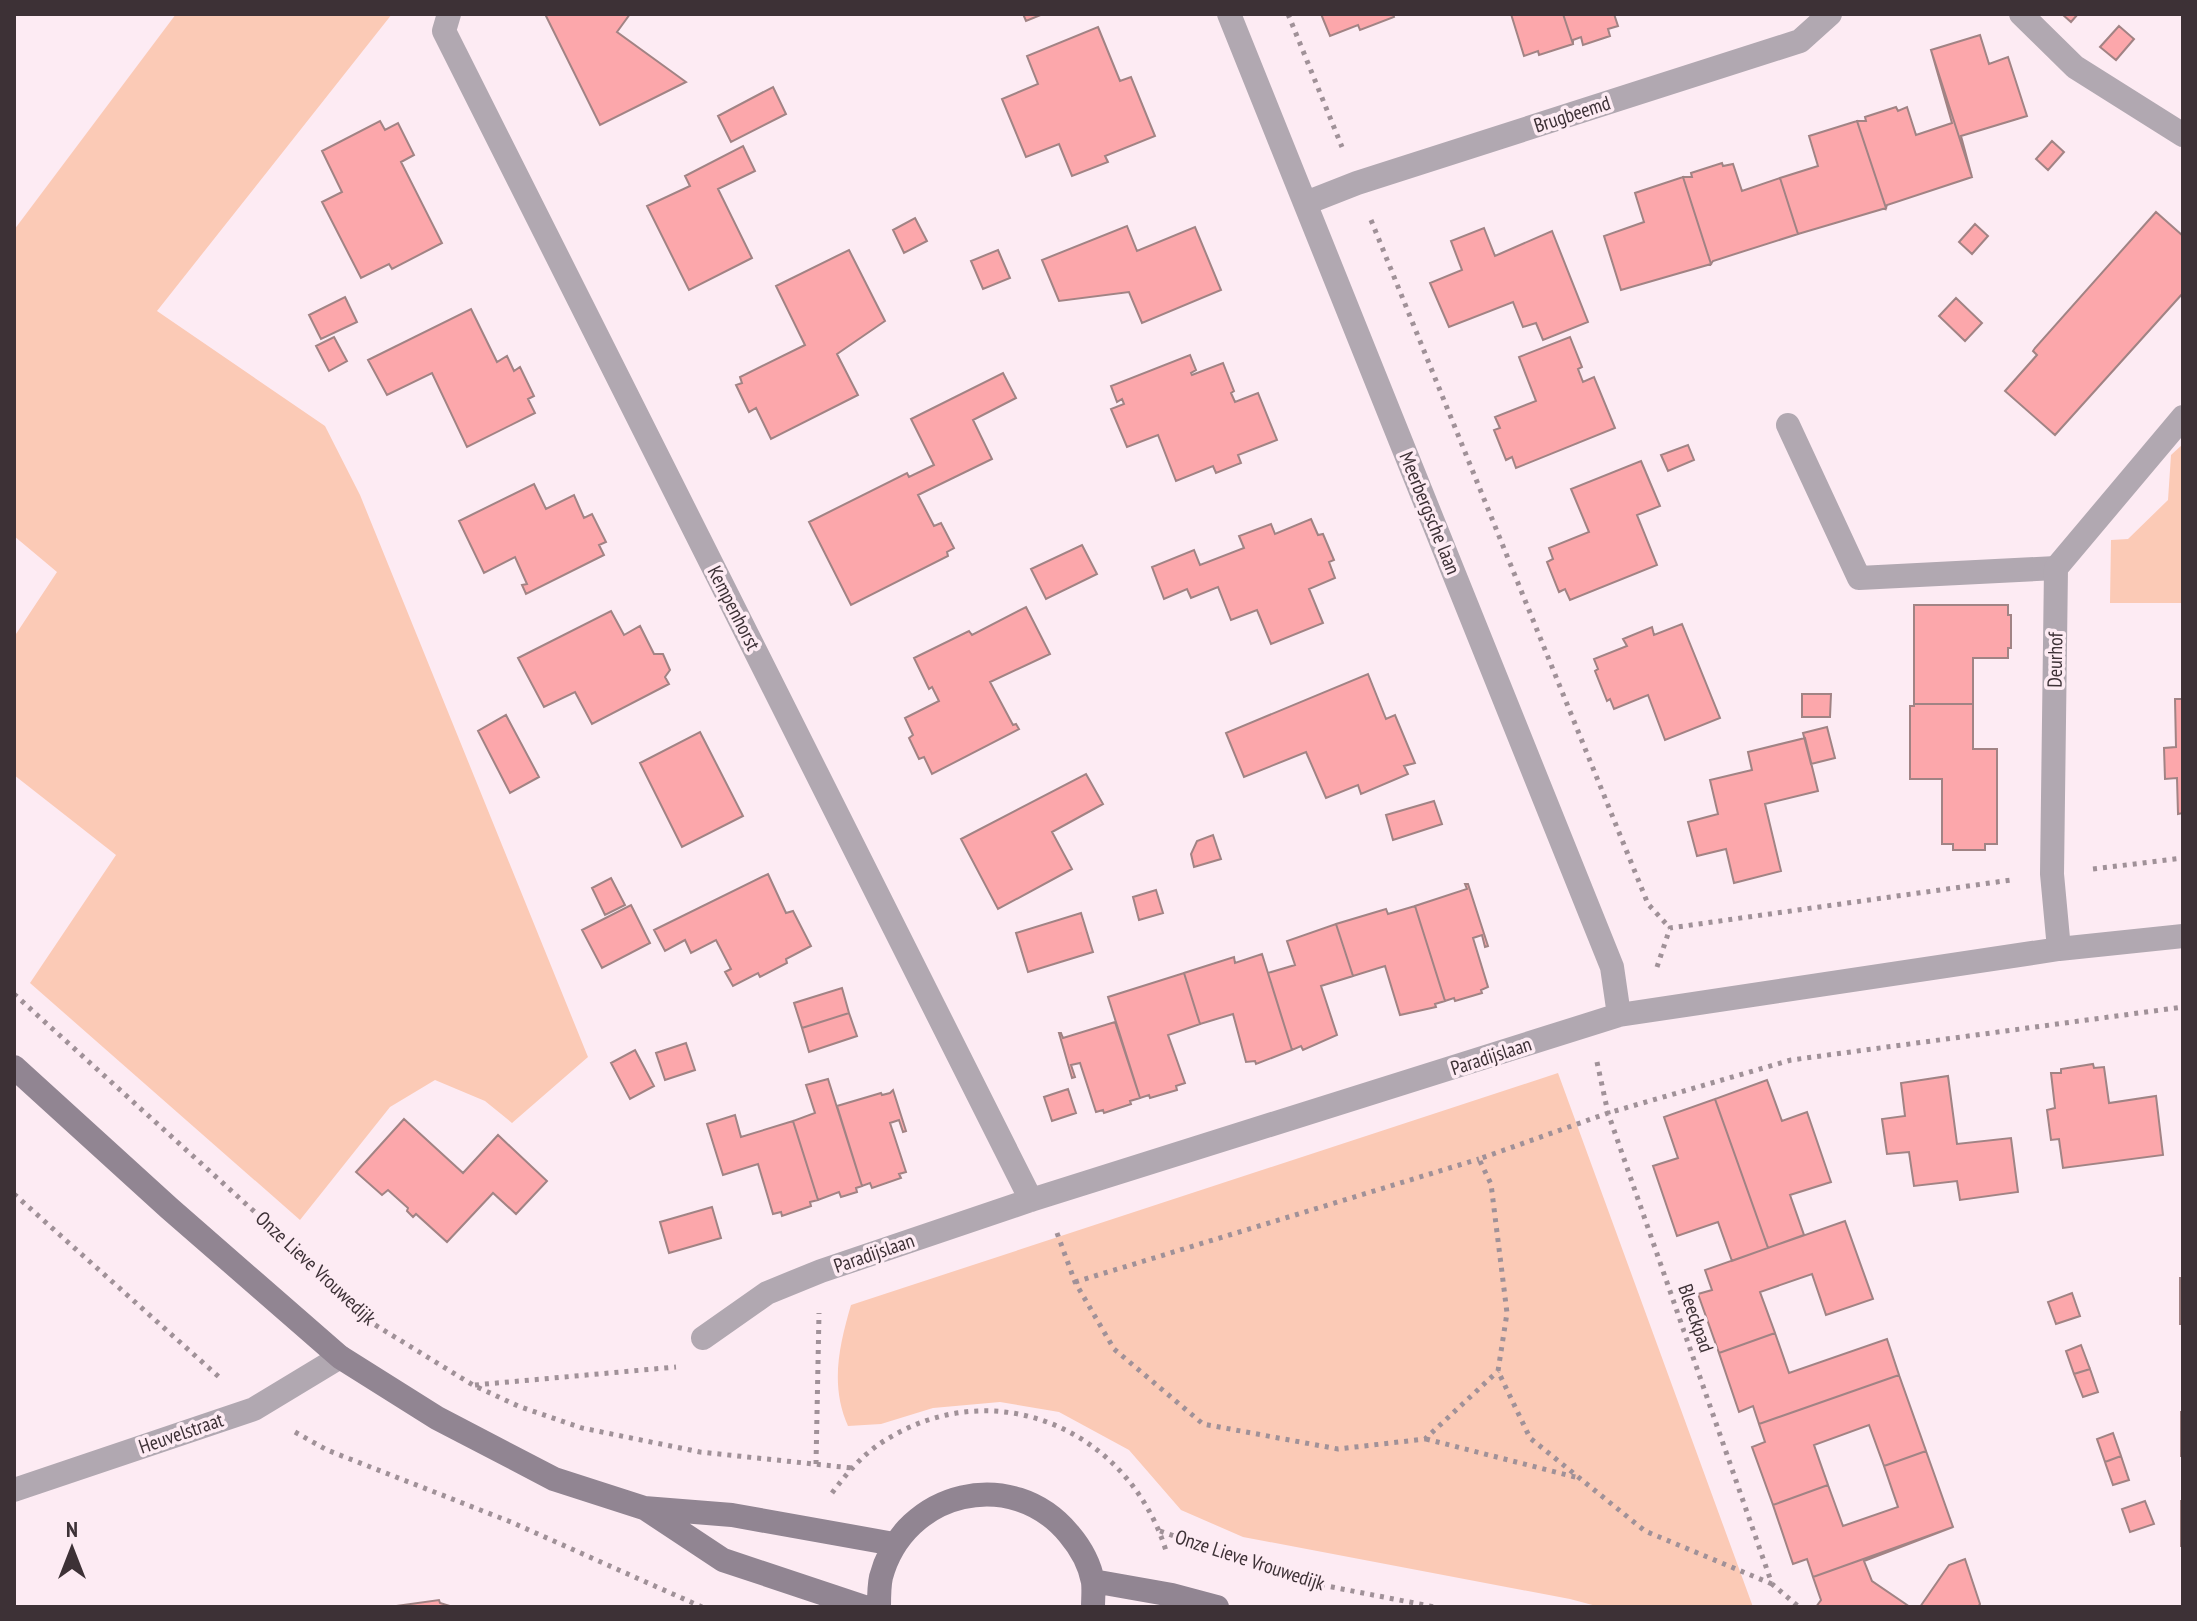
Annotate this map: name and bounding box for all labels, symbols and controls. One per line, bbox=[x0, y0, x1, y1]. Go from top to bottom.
street label: Brugbeemd bbox=[1530, 89, 1614, 139]
street label: Meerbergsche laan bbox=[1394, 448, 1466, 578]
street label: Kempenhorst bbox=[702, 561, 767, 655]
street label: Deurhof bbox=[2042, 631, 2068, 688]
street label: Paradijslaan bbox=[1447, 1031, 1535, 1081]
street label: Onze Lieve Vrouwedijk bbox=[250, 1205, 382, 1331]
street label: Paradijslaan bbox=[830, 1227, 918, 1279]
street label: Bleeckpad bbox=[1672, 1280, 1720, 1356]
street label: Heuvelstraat bbox=[135, 1406, 227, 1460]
north arrow bbox=[32, 1509, 112, 1589]
text: N bbox=[66, 1515, 78, 1543]
street label: Onze Lieve Vrouwedijk bbox=[1172, 1524, 1328, 1596]

